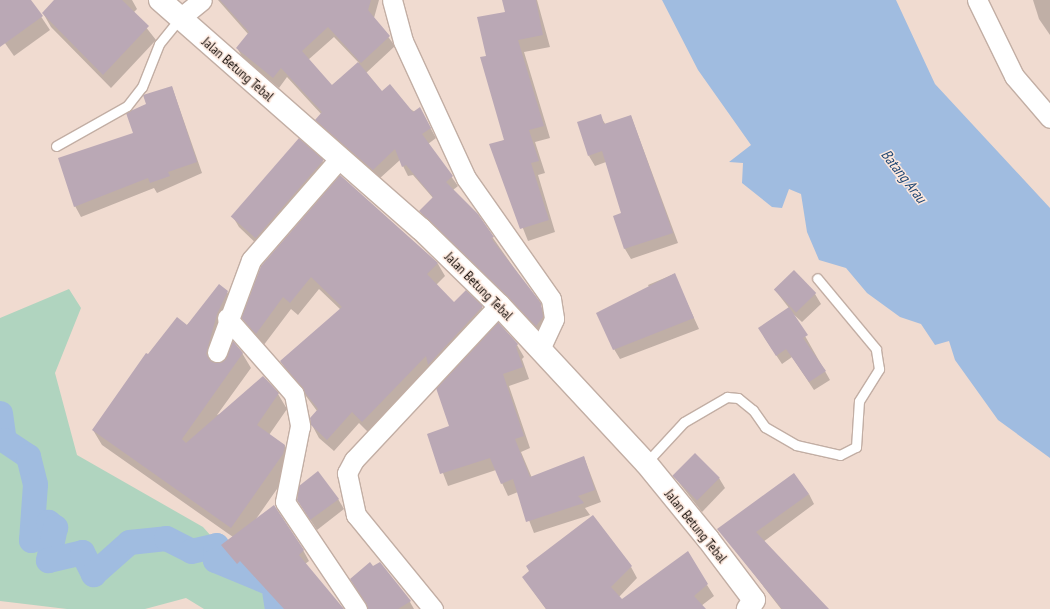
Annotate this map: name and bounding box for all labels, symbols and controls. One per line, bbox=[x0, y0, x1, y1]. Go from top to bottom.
street label: Jalan Betung Tebal bbox=[199, 33, 277, 105]
water label: Batang Arau bbox=[877, 146, 931, 206]
street label: Jalan Betung Tebal bbox=[441, 248, 517, 324]
street label: Jalan Betung Tebal bbox=[661, 486, 731, 566]

